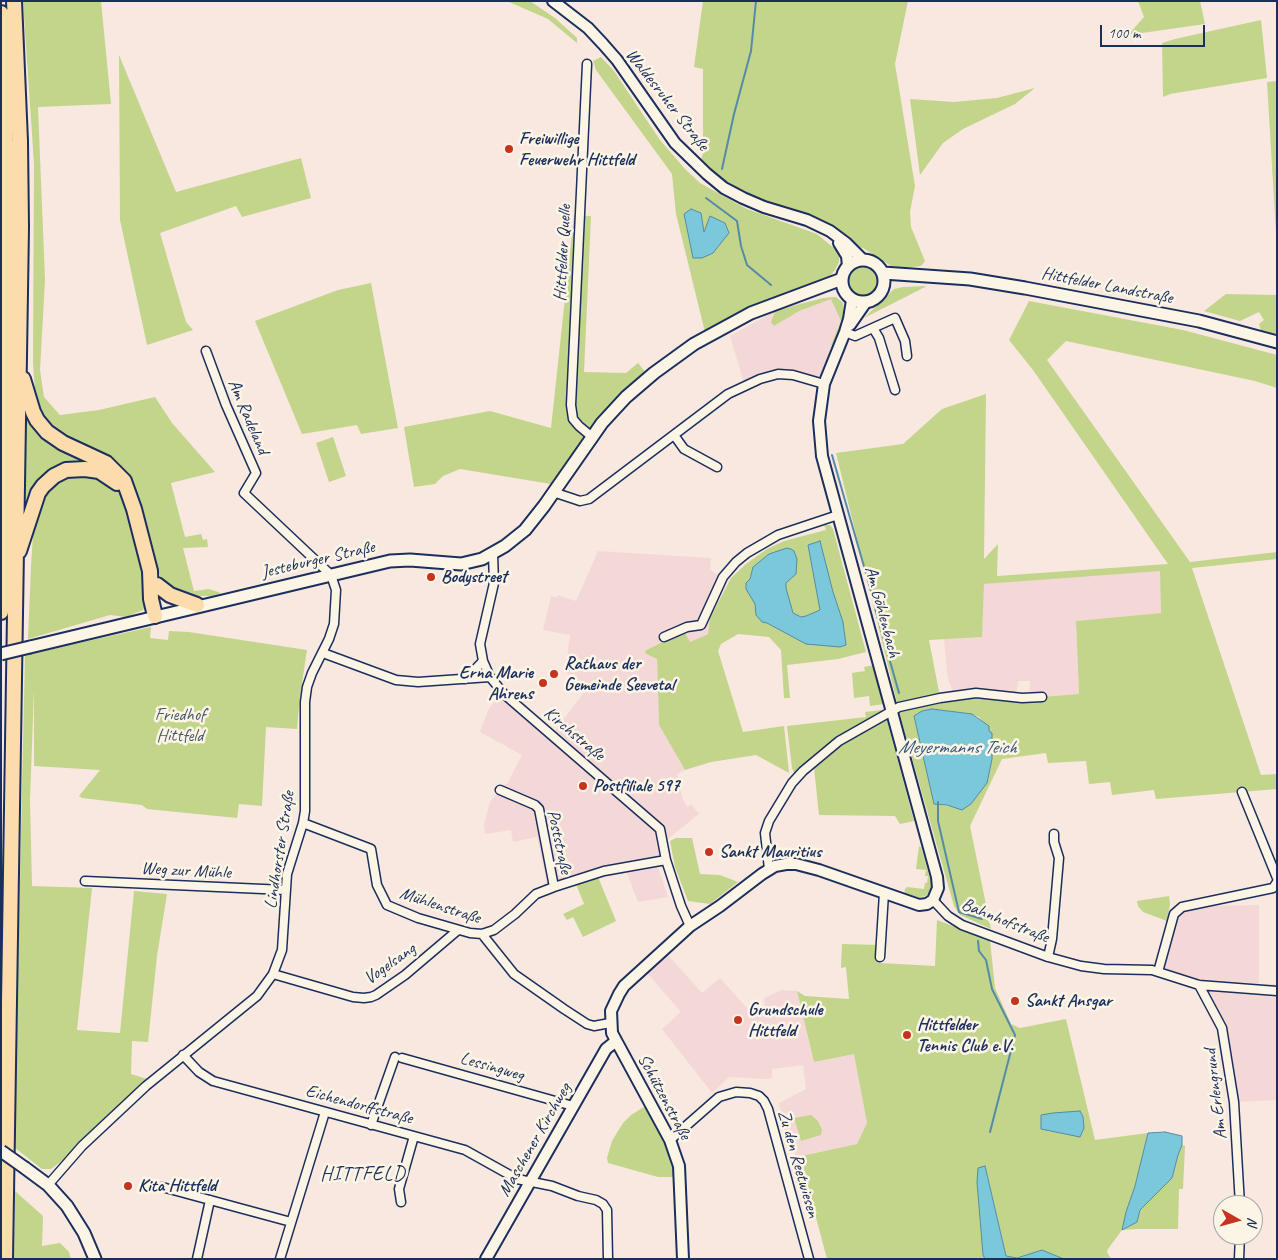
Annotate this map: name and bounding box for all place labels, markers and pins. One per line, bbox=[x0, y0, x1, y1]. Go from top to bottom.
place label: Freiwillige Feuerwehr Hittfeld bbox=[519, 128, 635, 170]
marker: Freiwillige Feuerwehr Hittfeld bbox=[503, 143, 515, 155]
place label: Bodystreet bbox=[441, 566, 507, 588]
marker: Bodystreet bbox=[425, 571, 437, 583]
place label: Rathaus der Gemeinde Seevetal bbox=[564, 653, 674, 696]
place label: Erna Marie Ahrens bbox=[459, 662, 533, 704]
marker: Rathaus der Gemeinde Seevetal bbox=[548, 668, 560, 680]
marker: Erna Marie Ahrens bbox=[537, 677, 549, 689]
place label: Postfiliale 597 bbox=[593, 775, 679, 797]
marker: Postfiliale 597 bbox=[577, 780, 589, 792]
place label: Sankt Mauritius bbox=[719, 841, 821, 863]
marker: Sankt Mauritius bbox=[703, 846, 715, 858]
place label: Sankt Ansgar bbox=[1025, 990, 1112, 1012]
marker: Sankt Ansgar bbox=[1009, 995, 1021, 1007]
place label: Grundschule Hittfeld bbox=[748, 999, 823, 1042]
marker: Grundschule Hittfeld bbox=[732, 1014, 744, 1026]
place label: Hittfelder Tennis Club e.V. bbox=[917, 1014, 1013, 1056]
marker: Hittfelder Tennis Club e.V. bbox=[901, 1029, 913, 1041]
place label: Kita Hittfeld bbox=[138, 1175, 216, 1197]
marker: Kita Hittfeld bbox=[122, 1180, 134, 1192]

